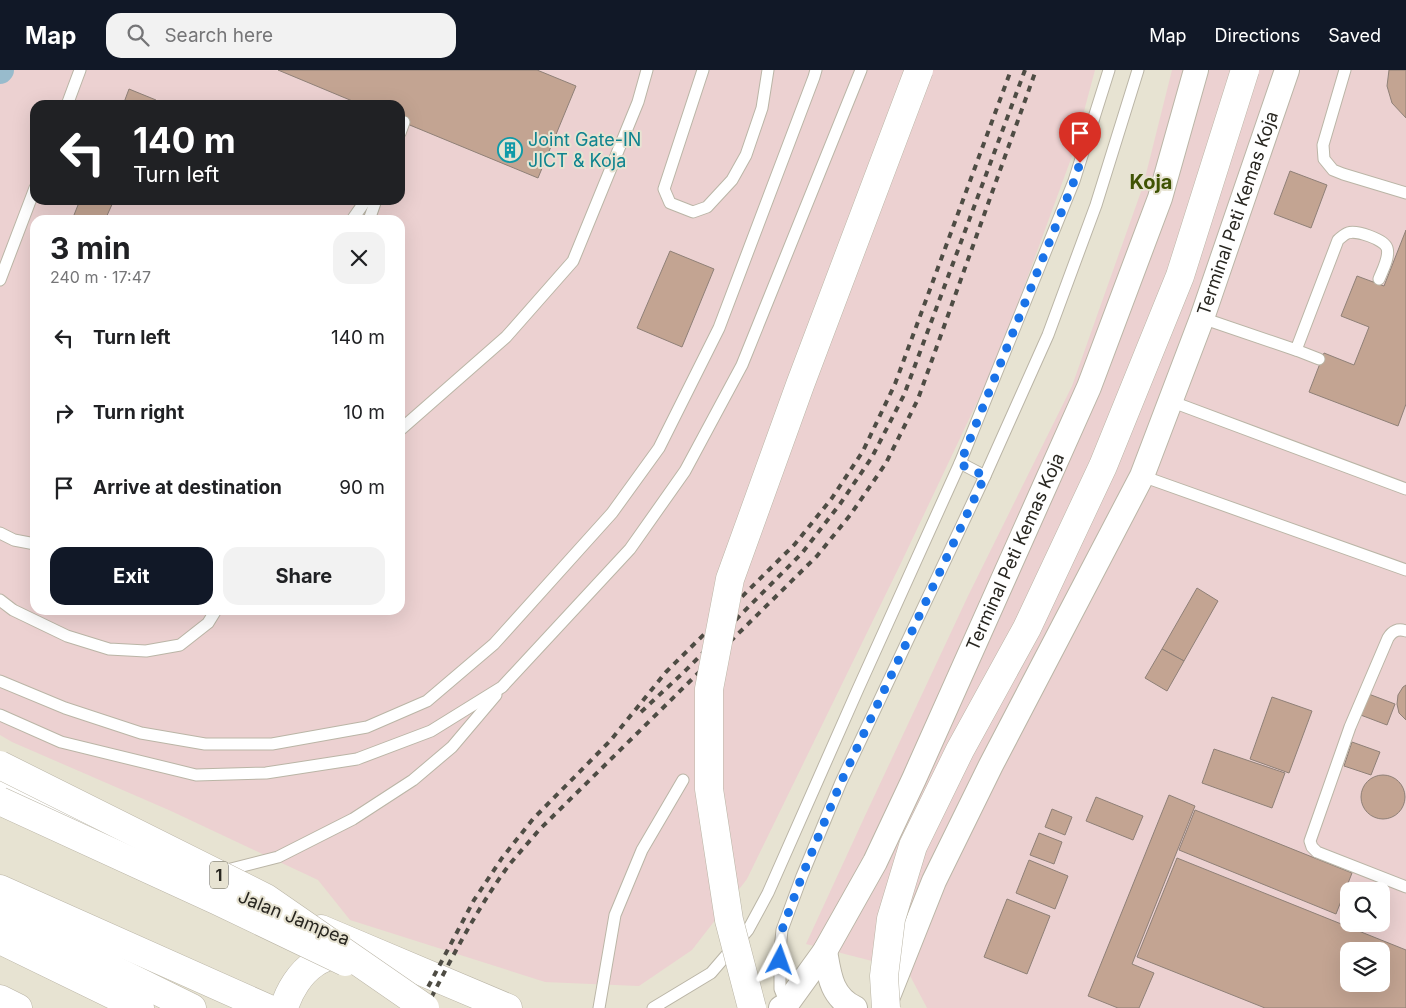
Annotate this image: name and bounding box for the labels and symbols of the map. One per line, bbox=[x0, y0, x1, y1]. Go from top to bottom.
street label: Terminal Peti Kemas Koja bbox=[1193, 108, 1282, 318]
pin bbox=[1059, 112, 1101, 163]
place label: Joint Gate-IN JICT & Koja bbox=[528, 129, 641, 171]
building icon: Joint Gate-IN JICT & Koja bbox=[497, 137, 523, 163]
district label: Koja bbox=[1130, 170, 1172, 194]
street label: Terminal Peti Kemas Koja bbox=[962, 449, 1068, 654]
road number: 1 bbox=[210, 862, 228, 888]
street label: Jalan Jampea bbox=[235, 886, 353, 949]
position arrow bbox=[753, 933, 805, 985]

